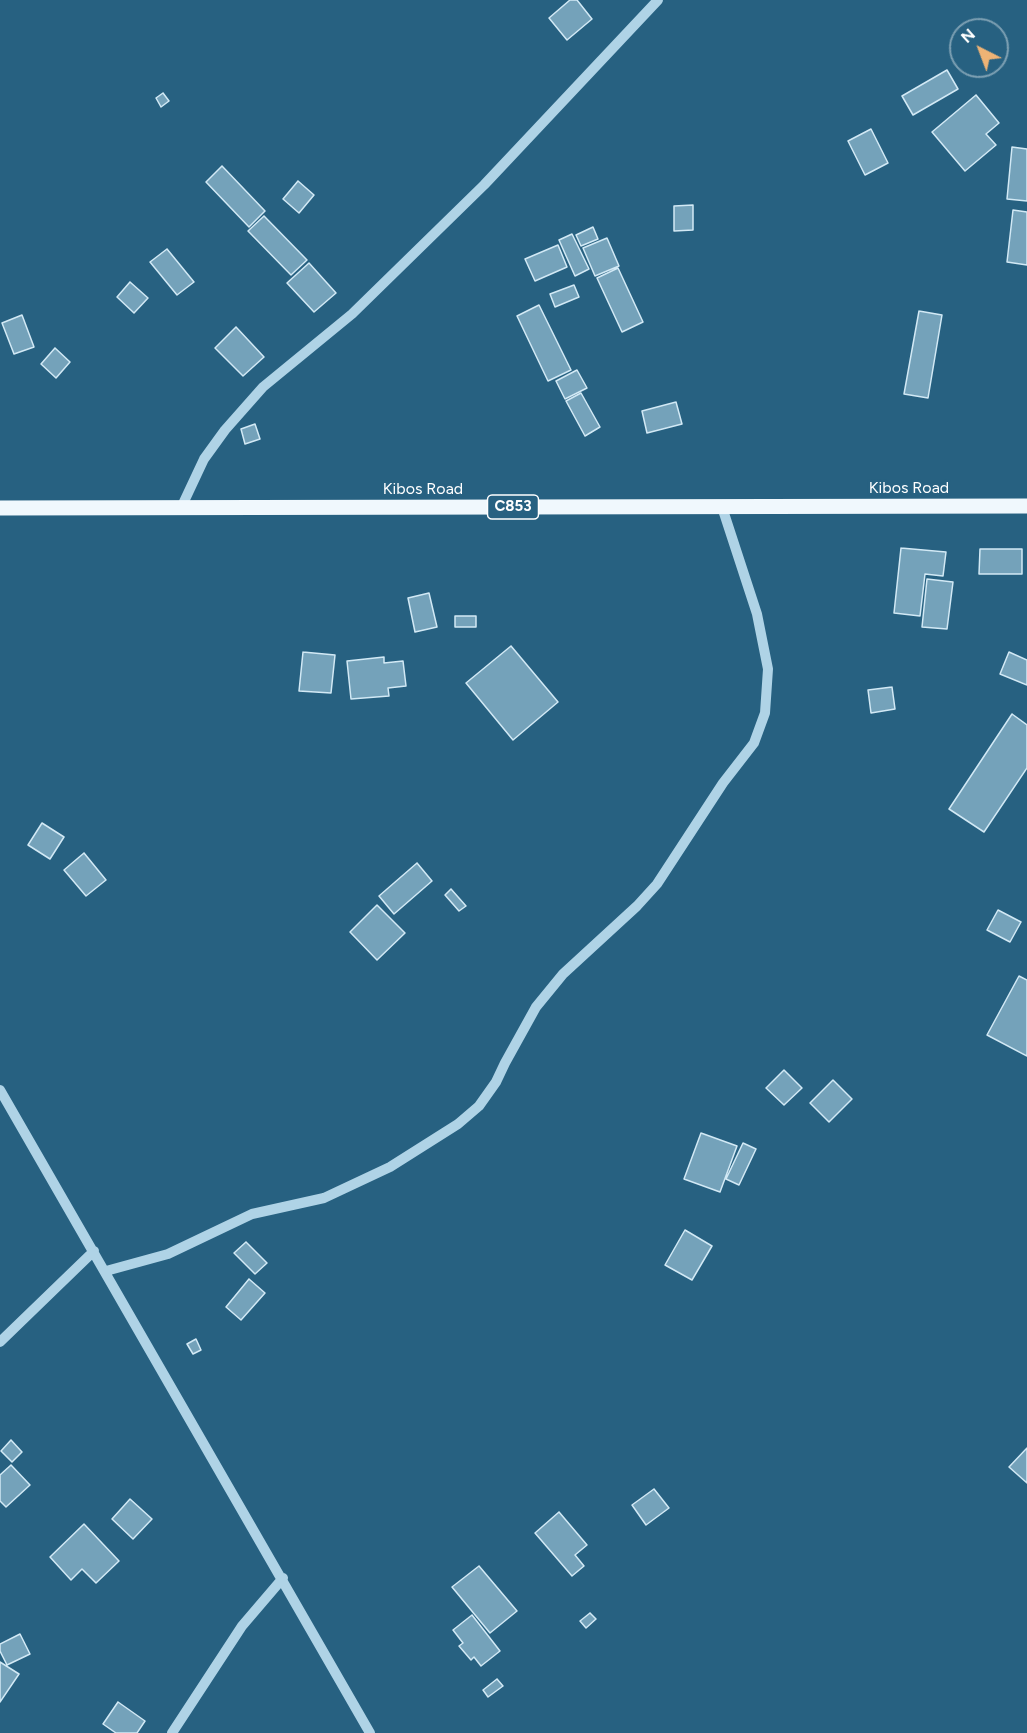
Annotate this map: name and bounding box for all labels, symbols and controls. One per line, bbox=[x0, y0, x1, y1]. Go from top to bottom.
north arrow bbox=[949, 18, 1009, 78]
text: N bbox=[957, 25, 979, 47]
street label: Kibos Road bbox=[869, 478, 949, 498]
street label: Kibos Road bbox=[383, 479, 463, 499]
road number: C853 bbox=[488, 495, 538, 519]

